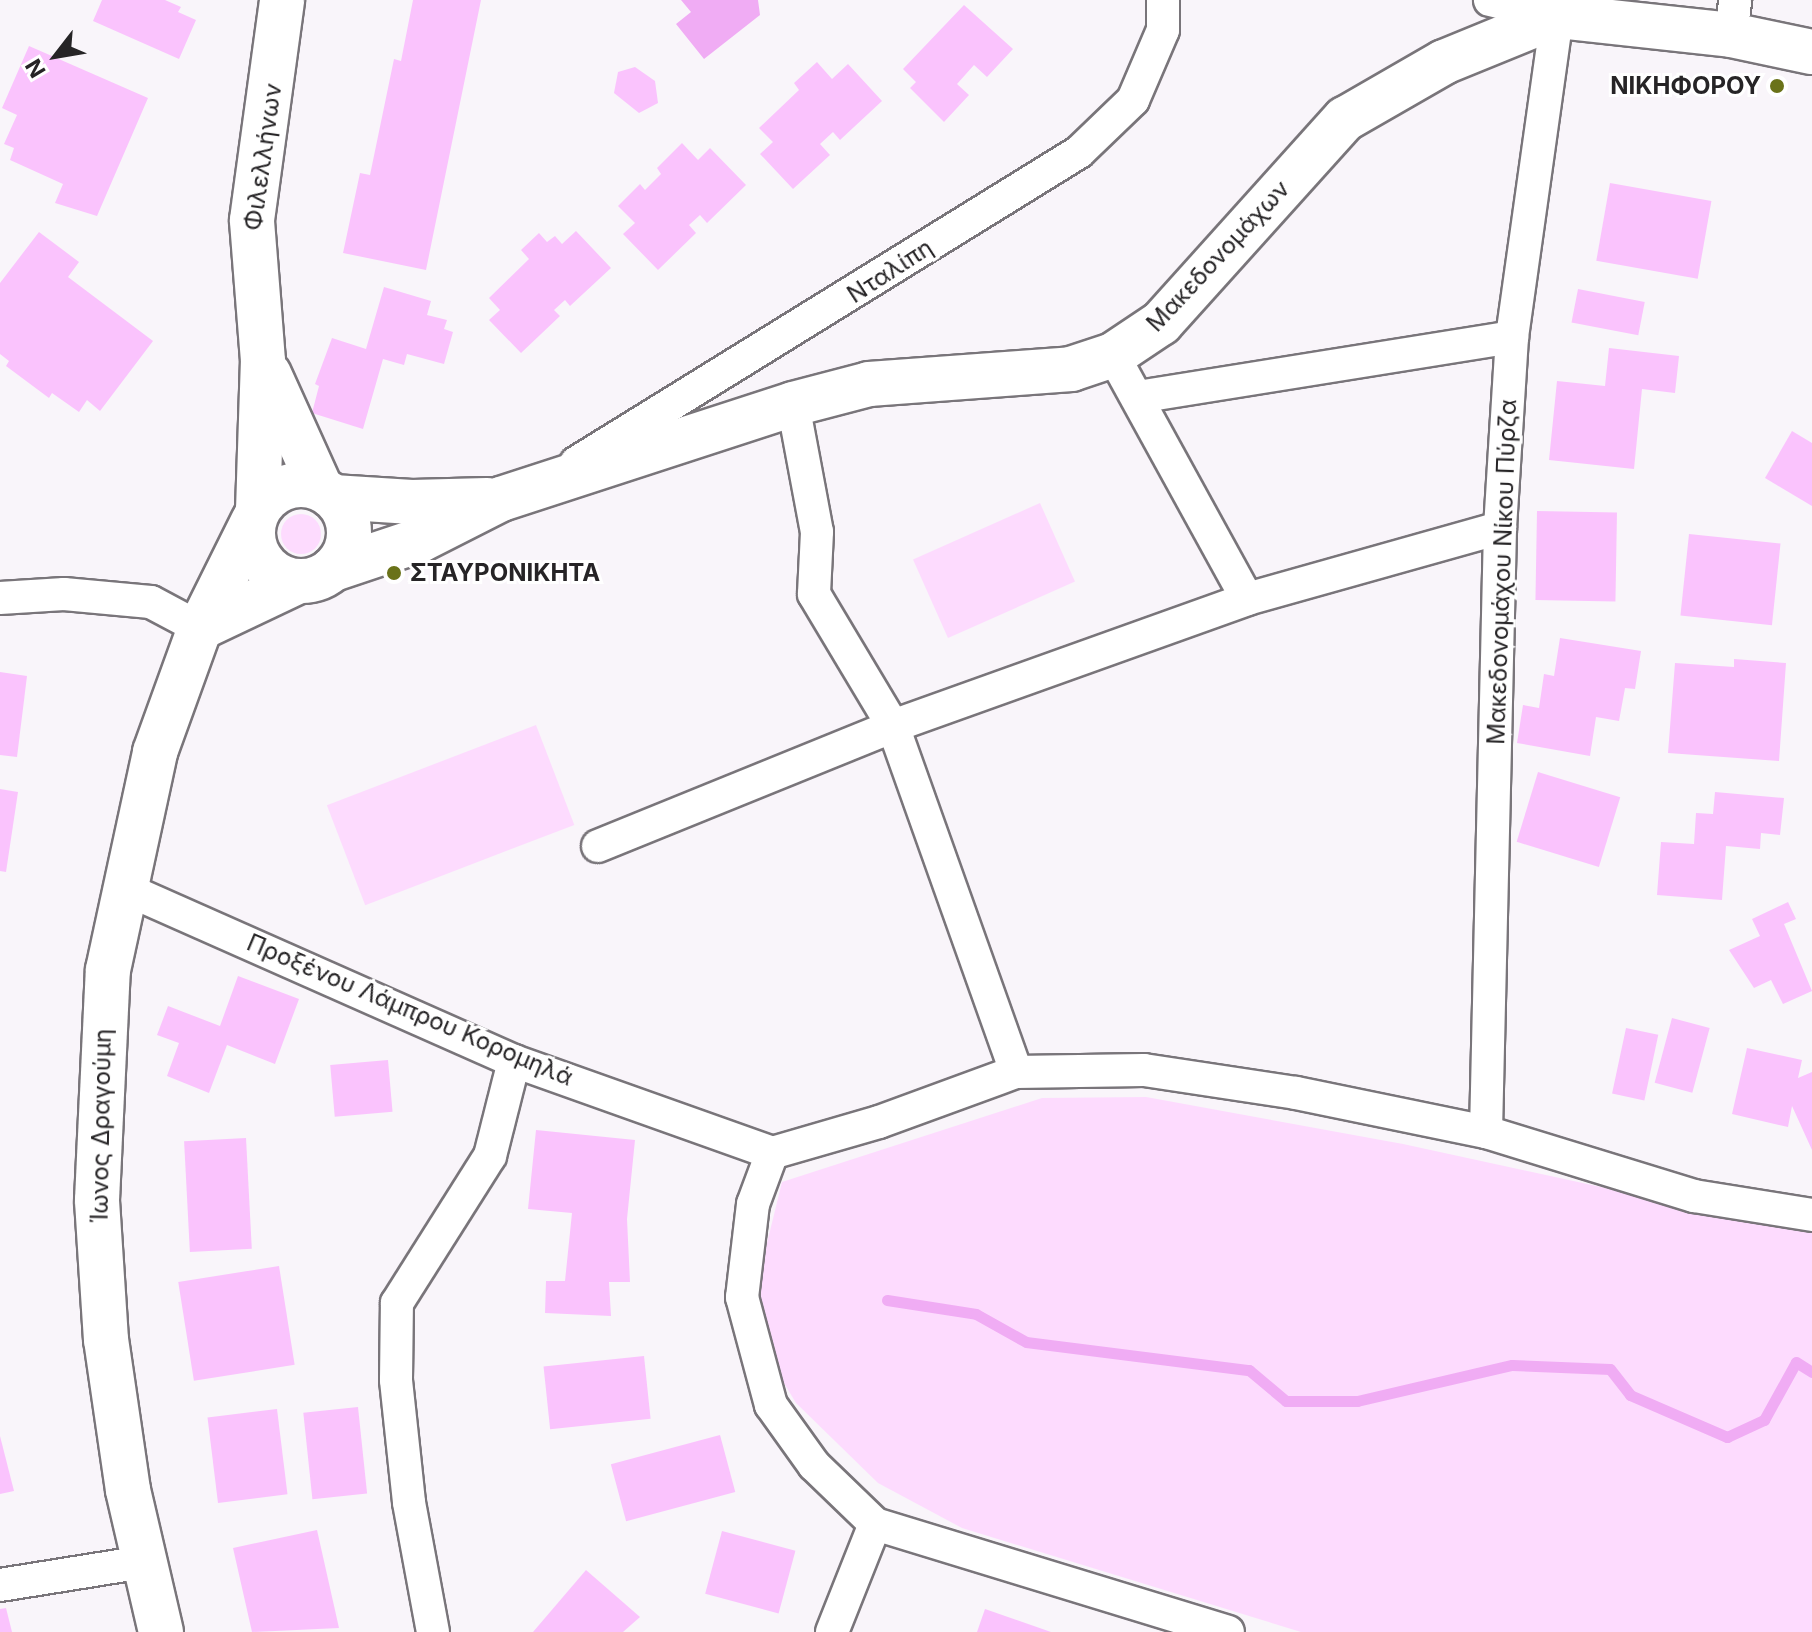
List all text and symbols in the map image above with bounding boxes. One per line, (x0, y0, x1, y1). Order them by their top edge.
north arrow (16, 16, 96, 96)
text: N (20, 54, 51, 82)
place label: ΝΙΚΗΦΟΡΟΥ (1610, 72, 1761, 100)
marker: ΝΙΚΗΦΟΡΟΥ (1768, 77, 1786, 95)
street label: Φιλελλήνων (238, 81, 288, 233)
street label: Μακεδονομάχων (1141, 174, 1295, 338)
street label: Νταλίπη (842, 233, 938, 309)
street label: Μακεδονομάχου Νίκου Πύρζα (1482, 399, 1522, 745)
place label: ΣΤΑΥΡΟΝΙΚΗΤΑ (410, 559, 600, 587)
marker: ΣΤΑΥΡΟΝΙΚΗΤΑ (385, 564, 403, 582)
street label: Προξένου Λάμπρου Κορομηλά (243, 928, 577, 1092)
street label: Ίωνος Δραγούμη (85, 1028, 117, 1224)

